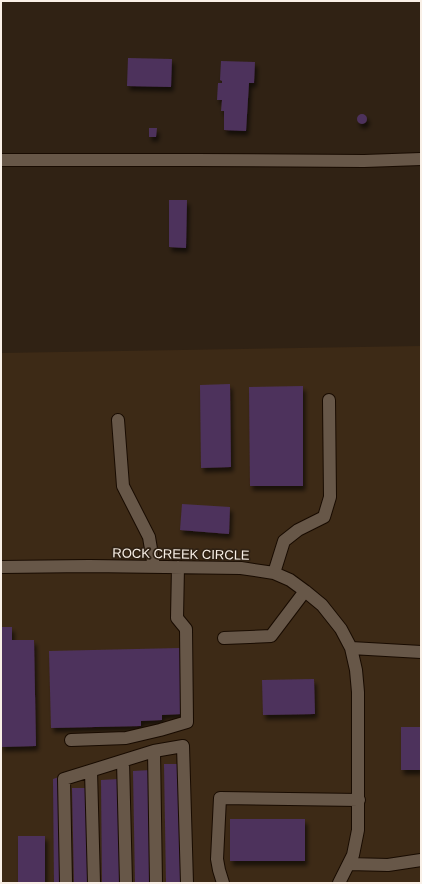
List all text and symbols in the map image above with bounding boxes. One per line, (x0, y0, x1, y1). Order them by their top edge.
street label: ROCK CREEK CIRCLE (112, 545, 250, 563)

